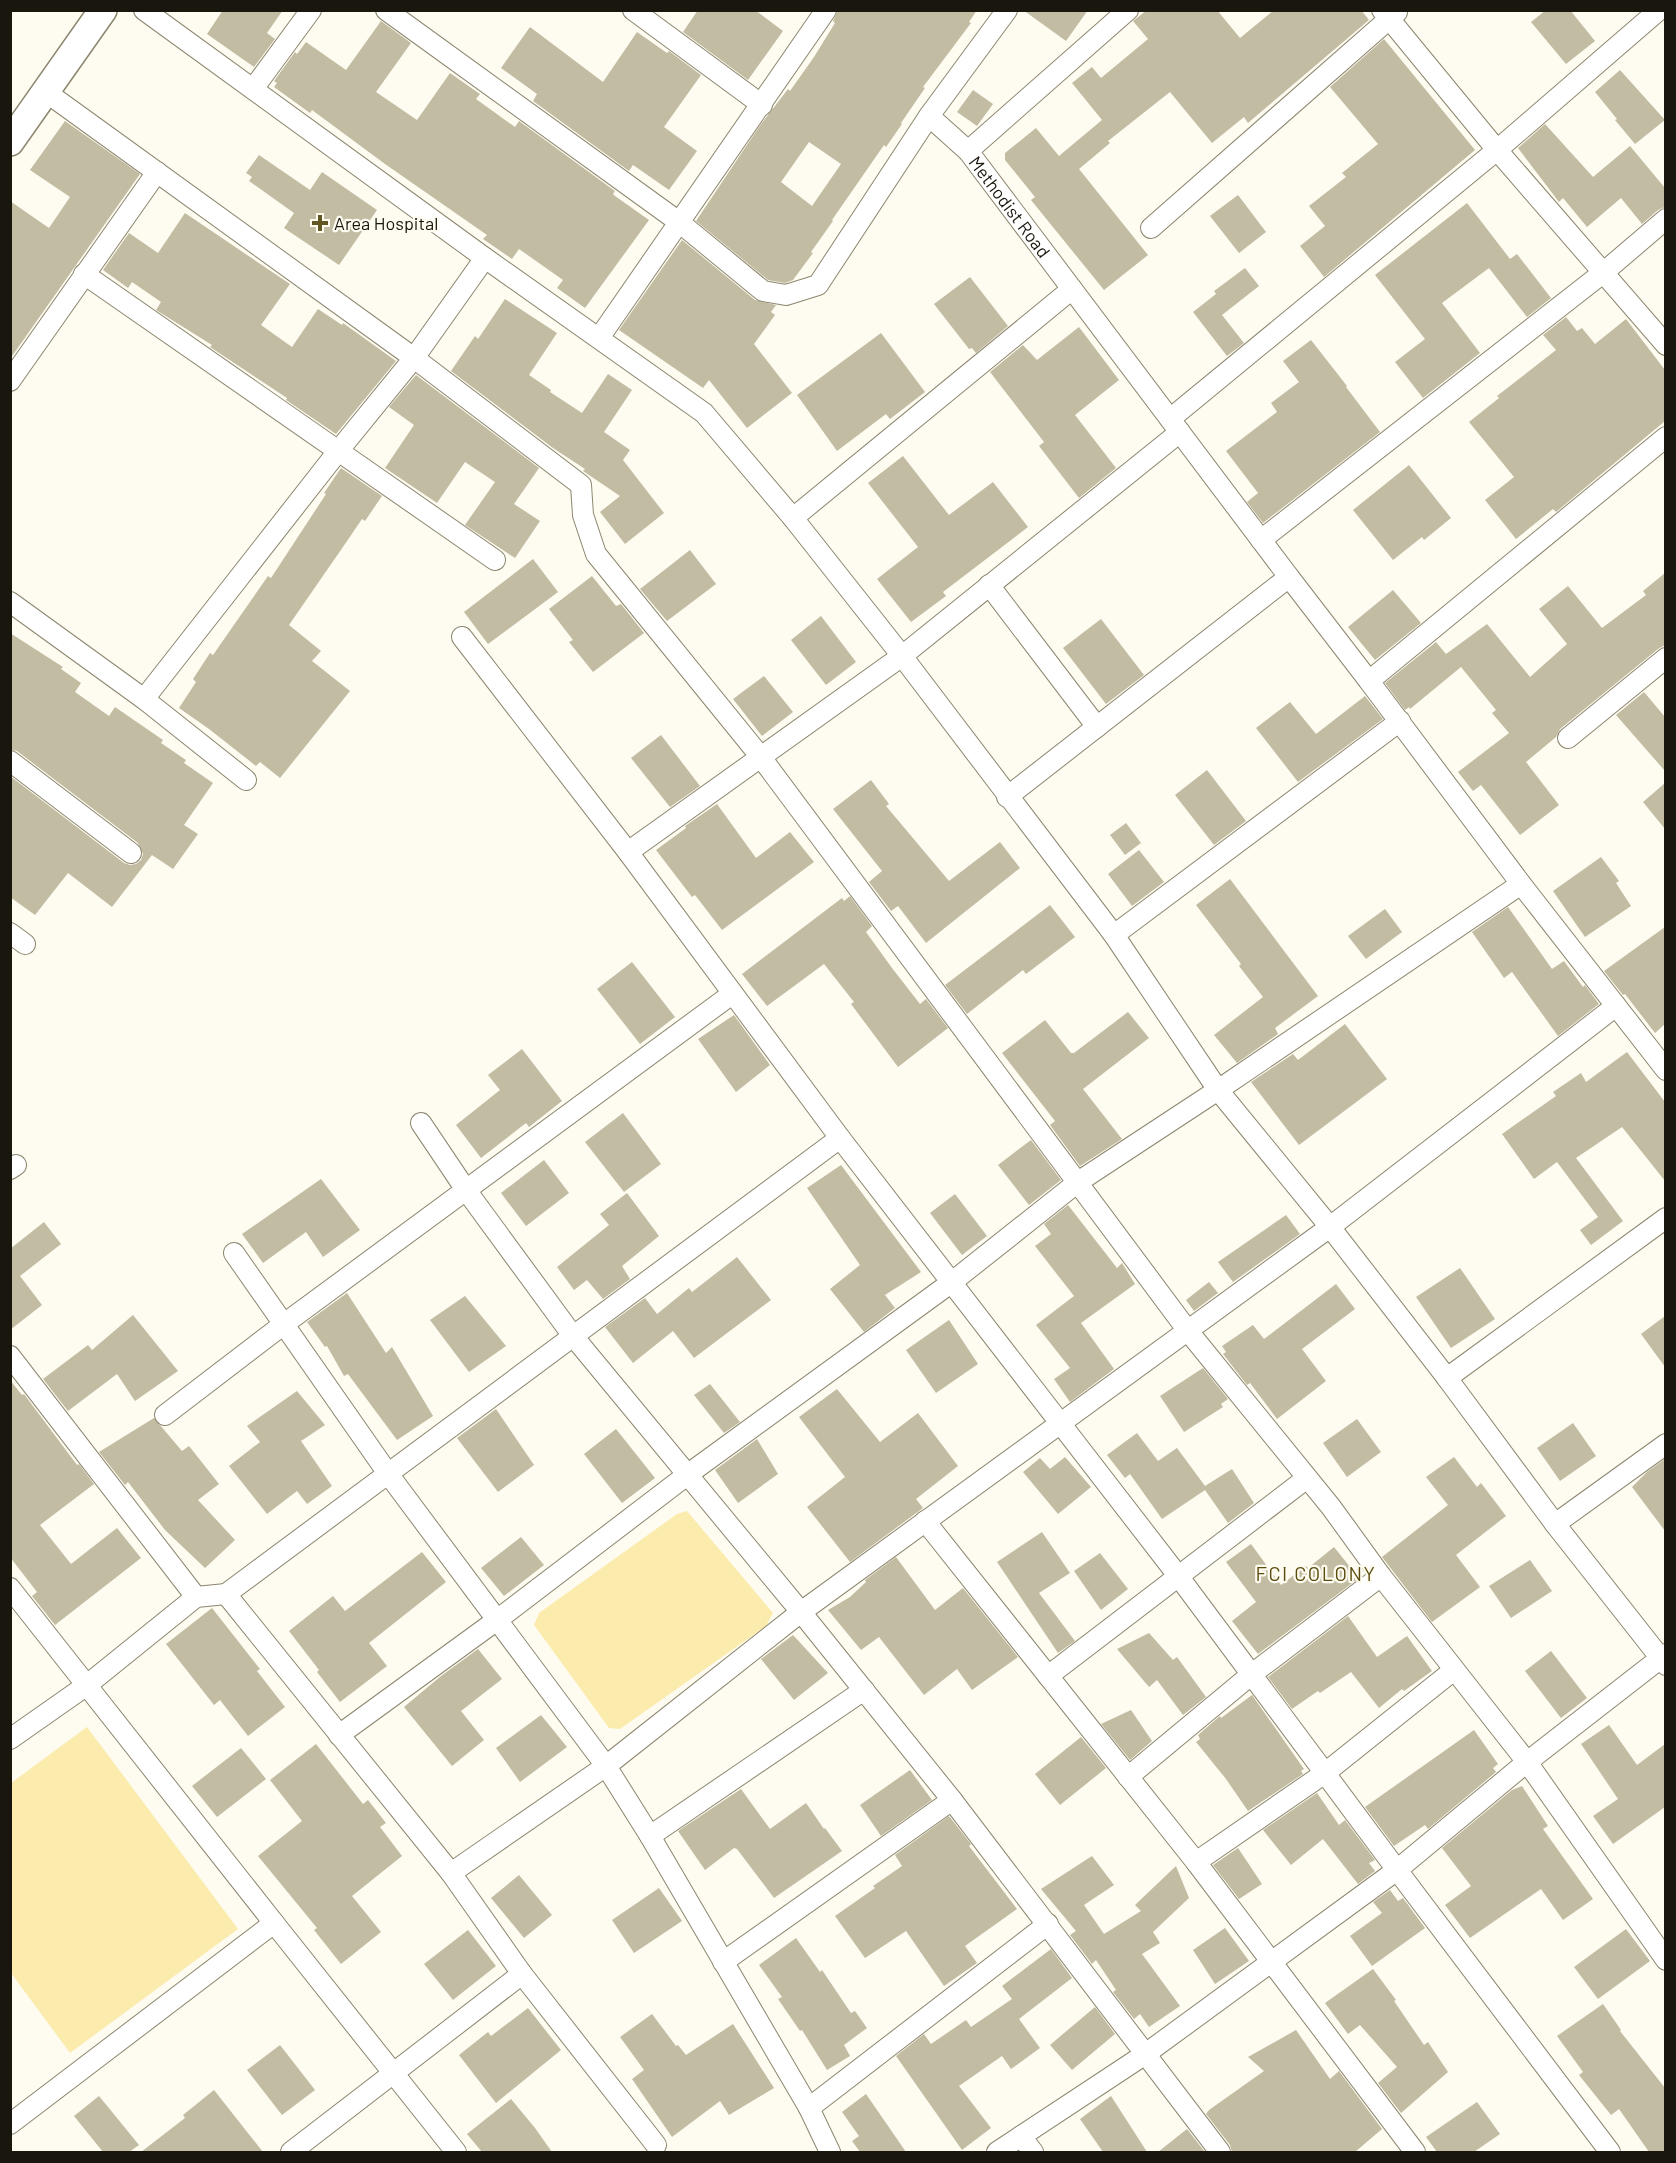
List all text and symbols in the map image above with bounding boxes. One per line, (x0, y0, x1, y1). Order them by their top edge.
street label: Methodist Road (965, 152, 1055, 262)
place label: Area Hospital (334, 212, 438, 234)
marker: Area Hospital (311, 214, 329, 232)
district label: FCI COLONY (1256, 1561, 1376, 1585)

